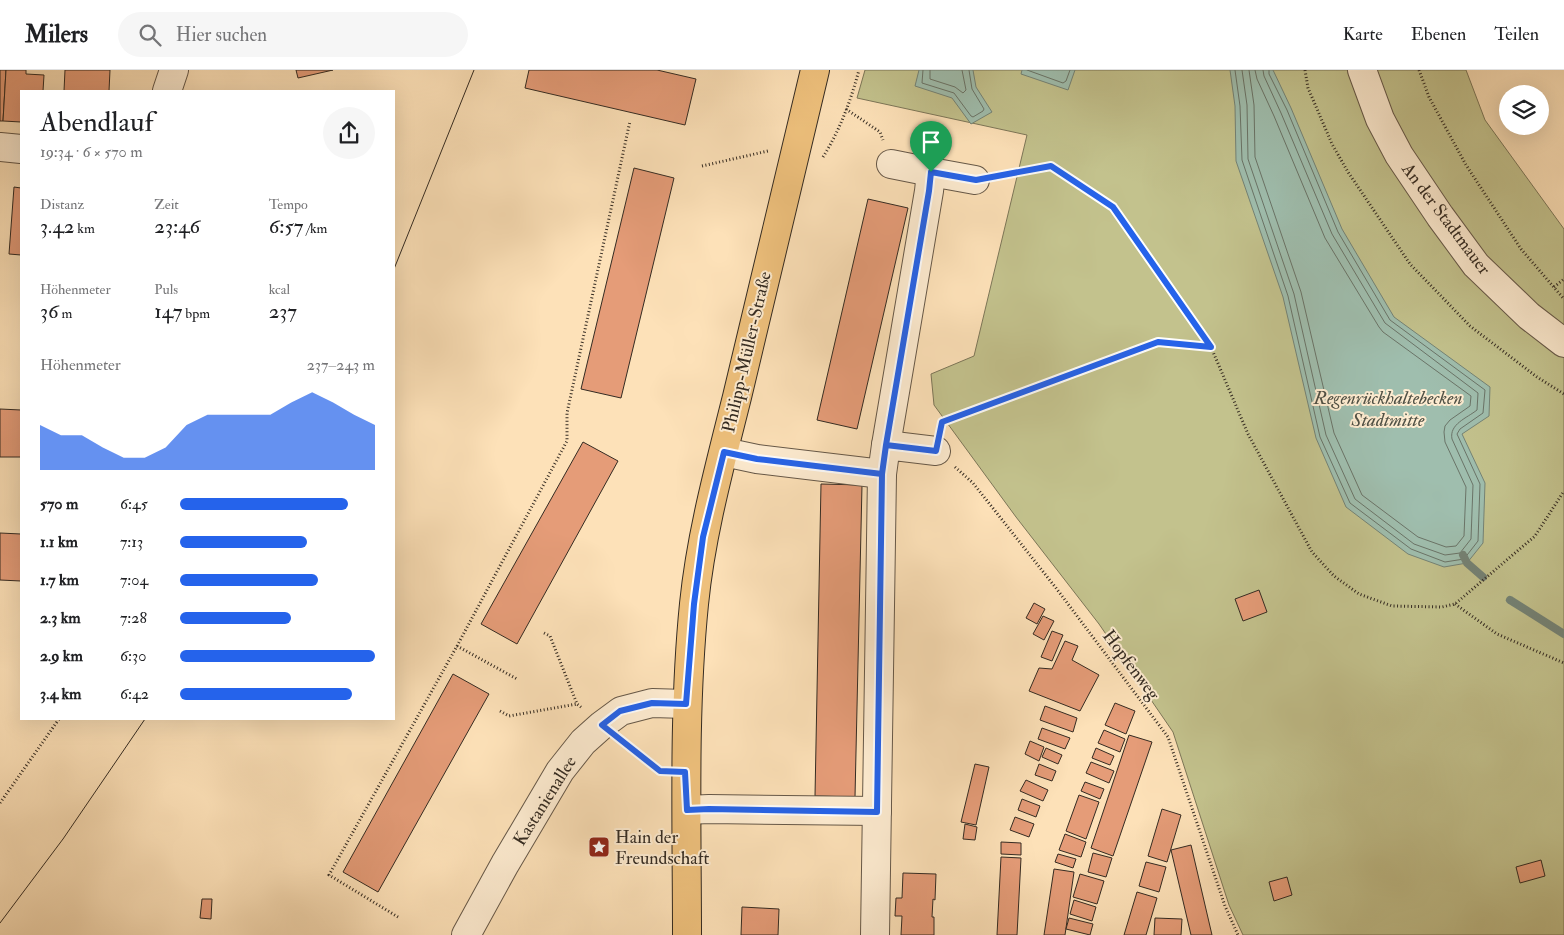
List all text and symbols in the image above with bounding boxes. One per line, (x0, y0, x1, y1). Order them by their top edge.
search box (118, 12, 468, 57)
text: Milers (25, 19, 88, 50)
icon: search (136, 21, 164, 49)
text: Hier suchen (176, 23, 267, 47)
text: Karte (1343, 23, 1383, 46)
text: Ebenen (1411, 23, 1466, 46)
text: Teilen (1494, 23, 1539, 46)
map controls (1499, 85, 1549, 135)
button: layers (1499, 85, 1549, 135)
text: Abendlauf (40, 105, 154, 140)
button: share (323, 107, 375, 159)
pin (910, 121, 952, 172)
icon: arrive (917, 128, 945, 156)
text: 19:34 · 6 × 570 m (40, 142, 143, 162)
street label: An der Stadtmauer (1396, 158, 1496, 280)
text: Distanz (40, 196, 84, 213)
text: Zeit (154, 196, 179, 213)
text: Tempo (269, 196, 308, 213)
text: 3.42 (40, 213, 74, 240)
text: 23:46 (154, 213, 200, 240)
text: 6:57 (269, 213, 303, 240)
text: km (74, 220, 95, 237)
text: /km (303, 220, 327, 237)
street label: Philipp-Müller-Straße (717, 269, 777, 435)
text: Höhenmeter (40, 281, 111, 298)
text: Puls (154, 281, 178, 298)
text: kcal (269, 281, 290, 298)
text: 36 (40, 298, 59, 325)
text: 147 (154, 298, 182, 325)
text: 237 (269, 298, 297, 325)
text: m (59, 305, 72, 322)
text: bpm (182, 305, 210, 322)
text: Höhenmeter (40, 355, 121, 375)
text: 237–243 m (307, 355, 375, 375)
water label: Regenrückhaltebecken Stadtmitte (1313, 386, 1462, 432)
text: 570 m (40, 494, 78, 514)
text: 6:45 (120, 494, 148, 514)
text: 1.1 km (40, 532, 78, 552)
text: 7:13 (120, 532, 143, 552)
text: 1.7 km (40, 570, 79, 590)
text: 7:04 (120, 570, 148, 590)
text: 2.3 km (40, 608, 81, 628)
text: 7:28 (120, 608, 147, 628)
street label: Hopfenweg (1097, 625, 1166, 706)
text: 2.9 km (40, 646, 83, 666)
text: 6:30 (120, 646, 146, 666)
text: 3.4 km (40, 684, 82, 704)
text: 6:42 (120, 684, 149, 704)
street label: Kastanienallee (508, 751, 582, 850)
place label: Hain der Freundschaft (615, 826, 710, 870)
place icon: Hain der Freundschaft (587, 835, 611, 859)

